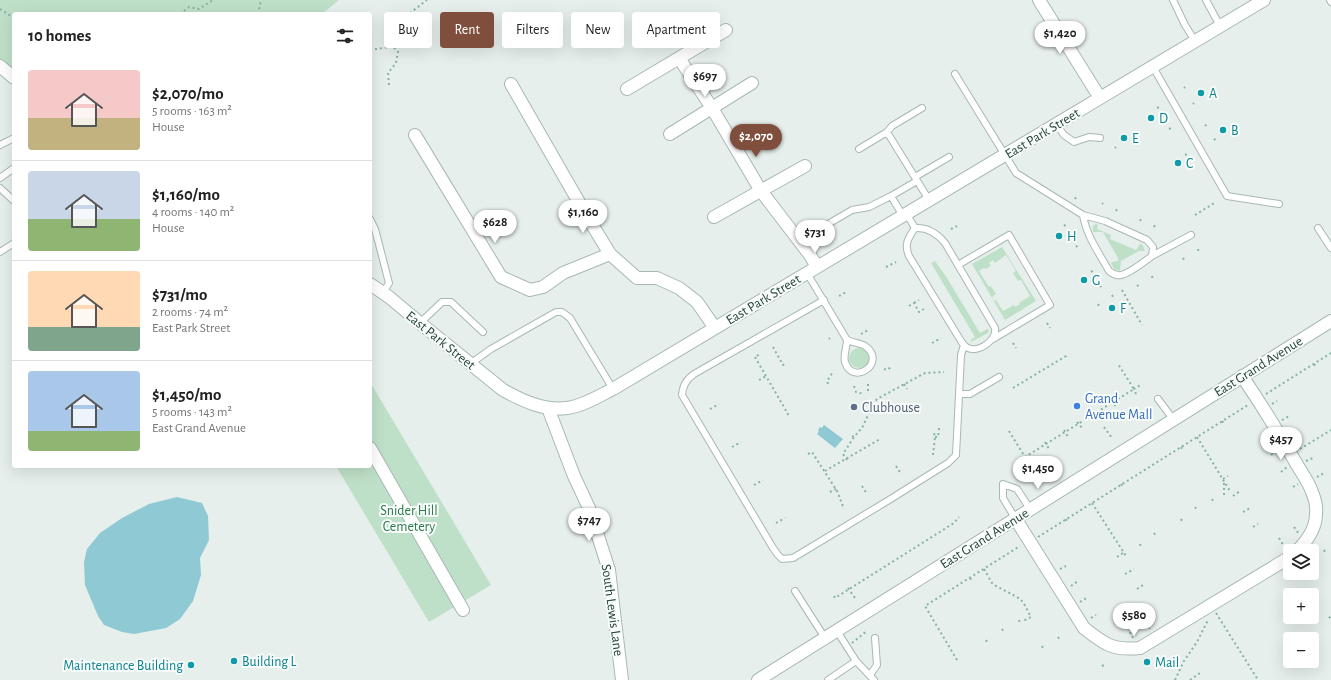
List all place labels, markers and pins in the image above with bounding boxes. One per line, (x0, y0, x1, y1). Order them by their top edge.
pin: $1,420 (1027, 21, 1093, 55)
pin: $697 (681, 64, 729, 98)
place label: A (1209, 87, 1217, 101)
marker: A (1196, 88, 1206, 98)
place label: D (1159, 112, 1168, 126)
marker: D (1146, 113, 1156, 123)
pin: $2,070 (723, 124, 789, 158)
place label: B (1231, 124, 1239, 138)
marker: B (1218, 125, 1228, 135)
place label: E (1132, 132, 1139, 146)
marker: E (1119, 133, 1129, 143)
place label: C (1186, 157, 1193, 171)
marker: C (1173, 158, 1183, 168)
pin: $1,160 (550, 200, 616, 234)
pin: $628 (471, 210, 519, 244)
pin: $731 (791, 220, 839, 254)
place label: H (1067, 230, 1077, 244)
marker: H (1054, 231, 1064, 241)
place label: G (1092, 274, 1100, 288)
marker: G (1079, 275, 1089, 285)
place label: F (1120, 302, 1127, 316)
marker: F (1107, 303, 1117, 313)
place label: Grand Avenue Mall (1085, 392, 1152, 422)
place label: Clubhouse (862, 401, 920, 415)
marker: Grand Avenue Mall (1072, 401, 1082, 411)
marker: Clubhouse (849, 402, 859, 412)
pin: $457 (1257, 427, 1305, 461)
pin: $1,450 (1005, 456, 1071, 490)
pin: $747 (565, 508, 613, 542)
pin: $580 (1110, 603, 1158, 637)
place label: Building L (242, 655, 296, 669)
marker: Building L (229, 656, 239, 666)
place label: Mail (1155, 656, 1179, 670)
marker: Mail (1142, 657, 1152, 667)
place label: Maintenance Building (63, 659, 183, 673)
marker: Maintenance Building (186, 660, 196, 670)

